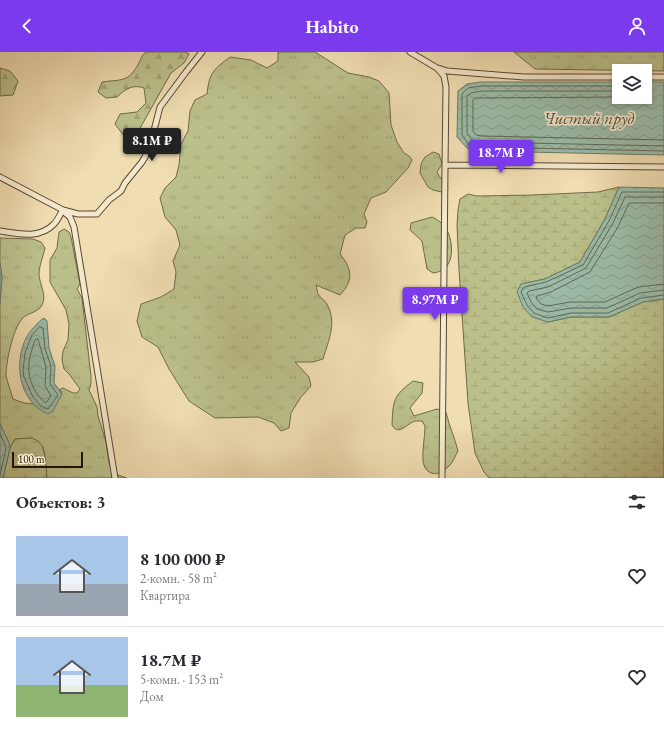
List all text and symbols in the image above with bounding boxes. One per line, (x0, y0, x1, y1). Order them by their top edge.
icon: back (16, 15, 38, 37)
text: Habito (305, 15, 359, 38)
icon: person (626, 15, 648, 37)
map controls (612, 64, 652, 104)
button: layers (612, 64, 652, 104)
water label: Чистый пруд (544, 107, 635, 129)
pin: 8.1M ₽ (119, 128, 185, 162)
text: 8.1M ₽ (132, 132, 172, 149)
pin: 18.7M ₽ (464, 140, 538, 174)
text: 18.7M ₽ (478, 144, 524, 161)
pin: 8.97M ₽ (398, 287, 472, 321)
text: 8.97M ₽ (412, 291, 458, 308)
scale bar (12, 450, 83, 469)
text: 100 m (18, 452, 45, 466)
text: Объектов: 3 (16, 491, 106, 513)
icon: filters (626, 491, 648, 513)
text: 8 100 000 ₽ (140, 548, 226, 570)
icon: home (48, 552, 96, 600)
icon: heart (626, 565, 648, 587)
text: 2-комн. · 58 m² (140, 570, 217, 587)
text: Квартира (140, 587, 190, 604)
text: 18.7M ₽ (140, 649, 201, 671)
icon: home (48, 653, 96, 701)
icon: heart (626, 666, 648, 688)
text: 5-комн. · 153 m² (140, 671, 223, 688)
text: Дом (140, 688, 164, 705)

